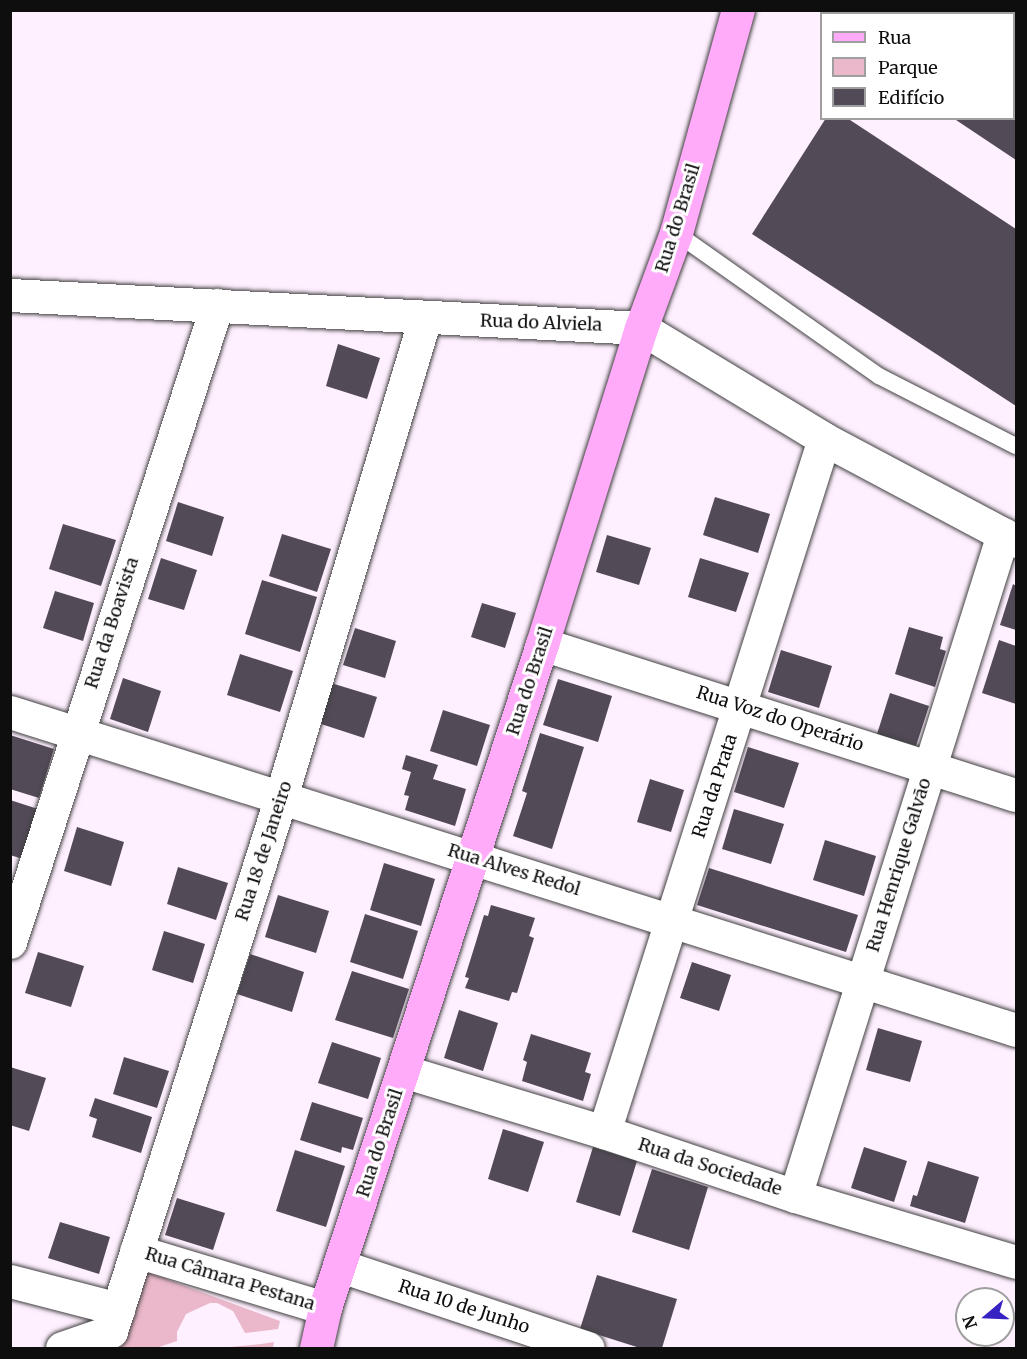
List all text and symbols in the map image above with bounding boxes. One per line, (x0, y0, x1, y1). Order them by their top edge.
legend (820, 12, 1015, 120)
text: Rua (878, 26, 911, 49)
text: Parque (878, 56, 938, 79)
text: Edifício (878, 86, 944, 109)
street label: Rua do Brasil (651, 161, 705, 275)
street label: Rua do Alviela (480, 310, 602, 336)
street label: Rua da Boavista (81, 555, 143, 691)
street label: Rua do Brasil (502, 624, 558, 738)
street label: Rua Voz do Operário (694, 682, 866, 756)
street label: Rua da Prata (688, 731, 742, 841)
street label: Rua Henrique Galvão (862, 775, 936, 955)
street label: Rua 18 de Janeiro (231, 778, 297, 924)
street label: Rua Alves Redol (445, 840, 583, 900)
street label: Rua do Brasil (352, 1086, 408, 1200)
street label: Rua da Sociedade (635, 1134, 785, 1200)
street label: Rua Câmara Pestana (142, 1243, 318, 1315)
street label: Rua 10 de Junho (396, 1276, 532, 1338)
north arrow (955, 1287, 1015, 1347)
text: N (958, 1313, 981, 1331)

